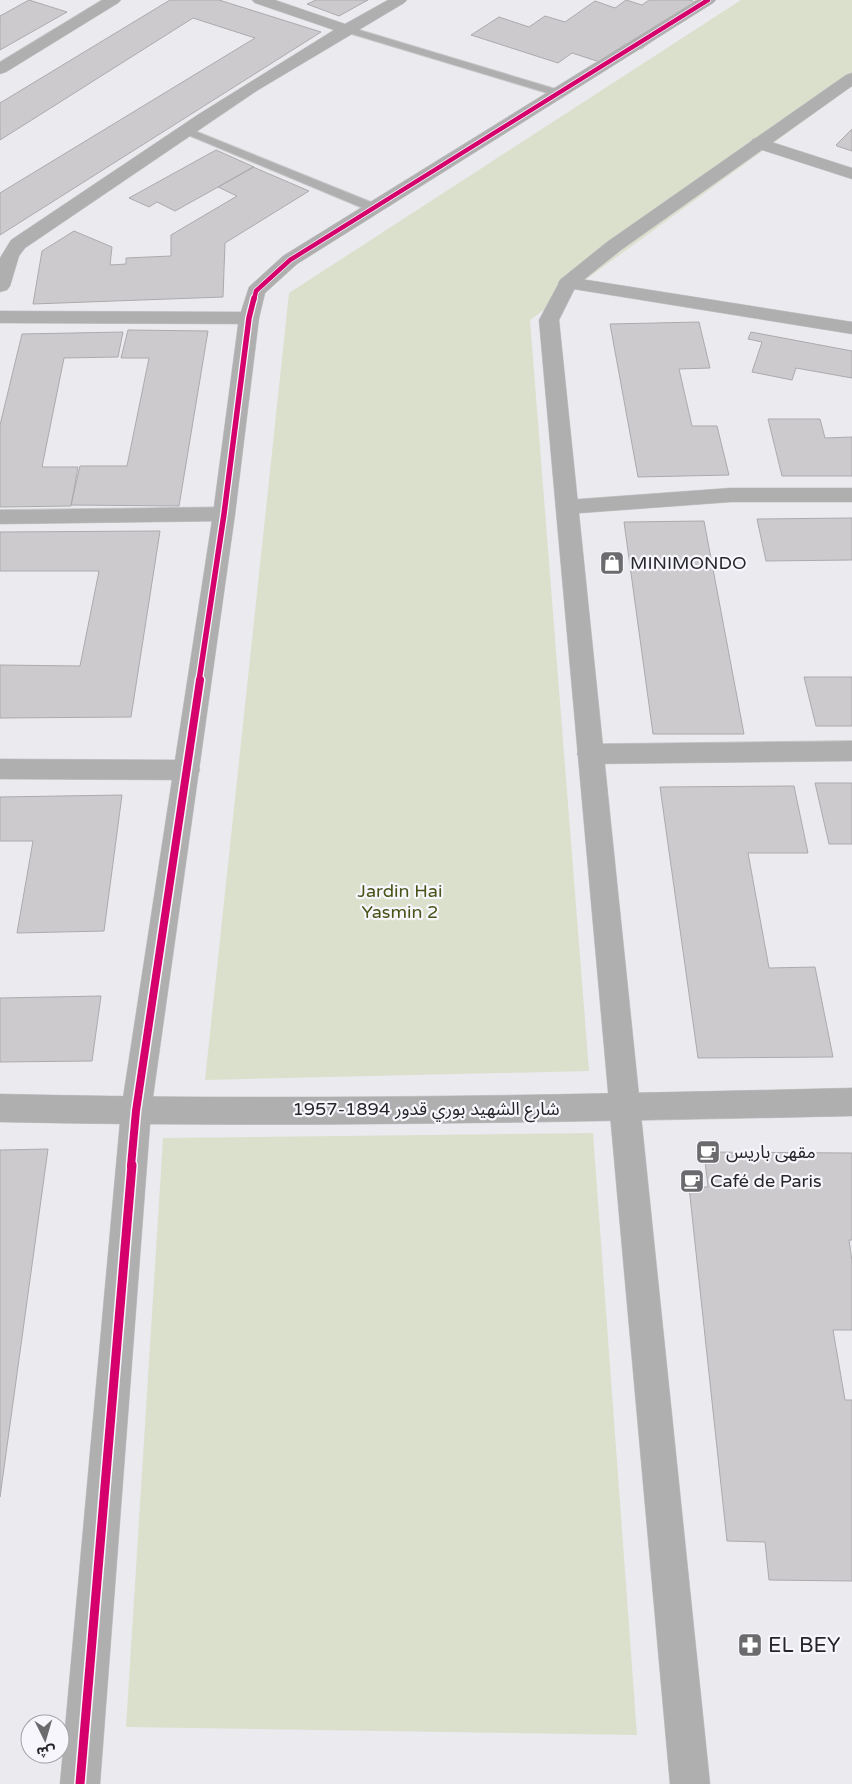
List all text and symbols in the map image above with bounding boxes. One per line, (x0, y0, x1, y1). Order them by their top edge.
shop icon: MINIMONDO (599, 550, 625, 576)
place label: MINIMONDO (630, 552, 747, 574)
park label: Jardin Hai Yasmin 2 (358, 880, 442, 923)
street label: شارع الشهيد بوري قدور 1894-1957 (292, 1098, 560, 1123)
cafe icon: مقهى باريس (695, 1139, 721, 1165)
place label: مقهى باريس (726, 1141, 816, 1163)
cafe icon: Café de Paris (679, 1168, 705, 1194)
place label: Café de Paris (710, 1170, 822, 1192)
pharmacy icon: EL BEY (737, 1632, 763, 1658)
place label: EL BEY (768, 1633, 840, 1658)
north arrow (20, 1714, 70, 1764)
text: ش (36, 1742, 56, 1761)

